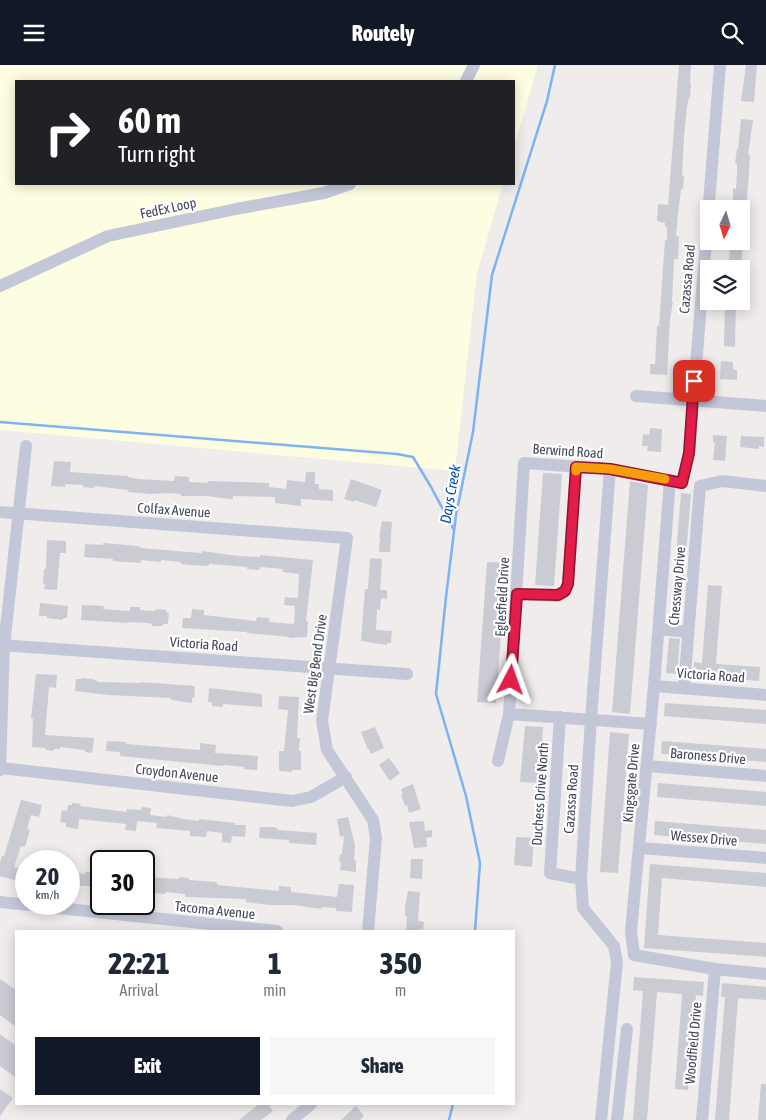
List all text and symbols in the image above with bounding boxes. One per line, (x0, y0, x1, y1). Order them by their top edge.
icon: menu (20, 19, 48, 47)
icon: search (718, 19, 746, 47)
text: Routely (352, 20, 414, 46)
icon: right (35, 100, 100, 165)
text: 60 m (118, 100, 181, 140)
text: Turn right (118, 141, 195, 167)
street label: FedEx Loop (138, 194, 198, 222)
north arrow (700, 200, 750, 250)
map controls (700, 200, 750, 310)
street label: Cazassa Road (676, 244, 698, 314)
button: layers (700, 260, 750, 310)
pin (673, 360, 715, 402)
icon: arrive (680, 367, 708, 395)
street label: Berwind Road (532, 441, 604, 461)
water label: Days Creek (436, 463, 464, 525)
street label: Colfax Avenue (137, 499, 211, 521)
street label: Chessway Drive (666, 546, 688, 626)
street label: Eglesfield Drive (492, 557, 512, 637)
street label: West Big Bend Drive (300, 613, 330, 715)
street label: Victoria Road (169, 634, 239, 654)
position arrow (484, 653, 536, 705)
street label: Victoria Road (676, 665, 746, 685)
street label: Duchess Drive North (528, 742, 552, 846)
street label: Kingsgate Drive (620, 743, 642, 823)
street label: Baroness Drive (669, 745, 747, 767)
street label: Croydon Avenue (135, 761, 219, 785)
street label: Cazassa Road (561, 764, 581, 834)
street label: Wessex Drive (670, 827, 738, 849)
speed limit sign: 30 (90, 850, 155, 915)
text: 20 (36, 862, 59, 890)
text: km/h (36, 888, 59, 902)
street label: Tacoma Avenue (174, 898, 256, 922)
text: 22:21 (108, 946, 170, 980)
text: 1 (268, 946, 282, 980)
text: 350 (379, 946, 422, 980)
text: Arrival (120, 981, 159, 999)
text: min (263, 981, 286, 999)
text: m (395, 981, 406, 999)
street label: Woodfield Drive (681, 1001, 705, 1085)
button: Exit (35, 1037, 260, 1095)
button: Share (270, 1037, 495, 1095)

